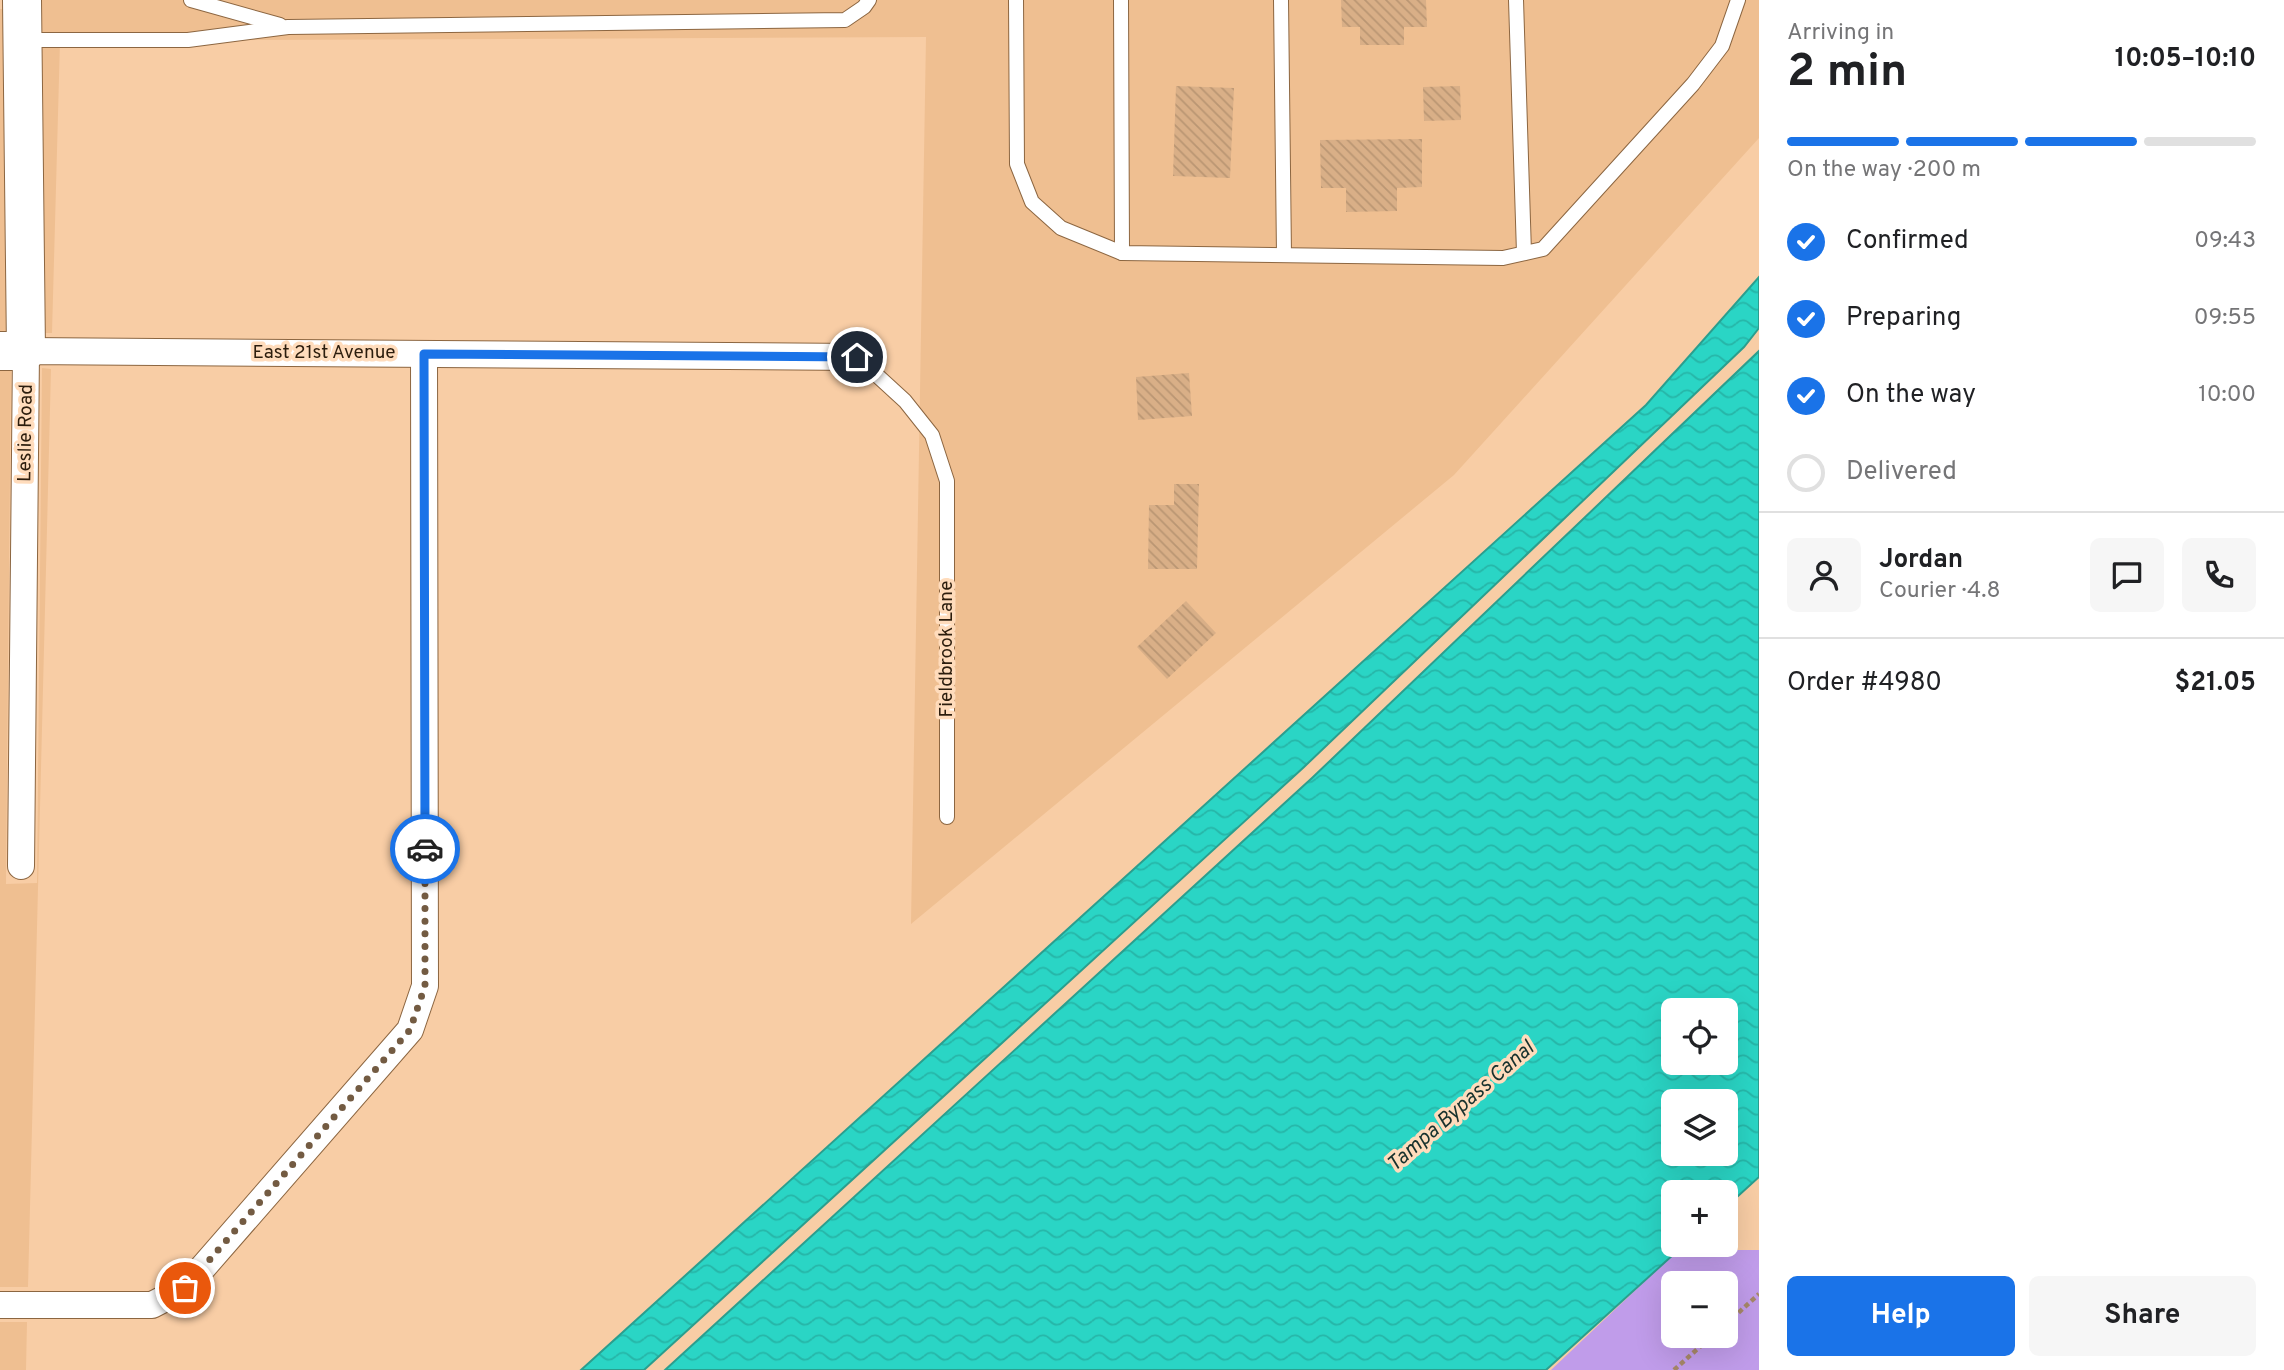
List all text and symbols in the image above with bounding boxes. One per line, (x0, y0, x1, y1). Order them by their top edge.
text: Arriving in (1787, 19, 1894, 48)
text: 10:05–10:10 (2115, 43, 2256, 76)
text: 2 min (1787, 44, 1907, 103)
text: On the way · 200 m (1787, 156, 1981, 185)
icon: check (1787, 223, 1825, 261)
text: Confirmed (1846, 225, 1969, 258)
text: 09:43 (2194, 227, 2256, 256)
icon: check (1787, 300, 1825, 338)
text: Preparing (1846, 302, 1961, 335)
text: 09:55 (2194, 304, 2256, 333)
pin (827, 327, 887, 387)
icon: home (838, 338, 876, 376)
street label: East 21st Avenue (252, 341, 396, 365)
icon: check (1787, 377, 1825, 415)
text: On the way (1846, 379, 1976, 412)
text: 10:00 (2198, 381, 2256, 410)
street label: Leslie Road (13, 384, 39, 482)
text: Delivered (1846, 456, 1957, 489)
button: person (1787, 538, 1861, 612)
button: chat (2090, 538, 2164, 612)
button: phone (2182, 538, 2256, 612)
text: Jordan (1879, 544, 1963, 577)
text: Courier · 4.8 (1879, 577, 2000, 606)
street label: Fieldbrook Lane (935, 580, 959, 718)
text: Order #4980 (1787, 667, 1942, 700)
text: $21.05 (2175, 667, 2256, 700)
courier (390, 814, 460, 884)
icon: car (406, 830, 444, 868)
map controls (1661, 998, 1738, 1348)
button: locate (1661, 998, 1738, 1075)
water label: Tampa Bypass Canal (1382, 1035, 1542, 1178)
button: layers (1661, 1089, 1738, 1166)
button: + (1661, 1180, 1738, 1257)
pin (155, 1258, 215, 1318)
icon: bag (166, 1269, 204, 1307)
button: − (1661, 1271, 1738, 1348)
button: Help (1787, 1276, 2015, 1356)
button: Share (2029, 1276, 2256, 1356)

